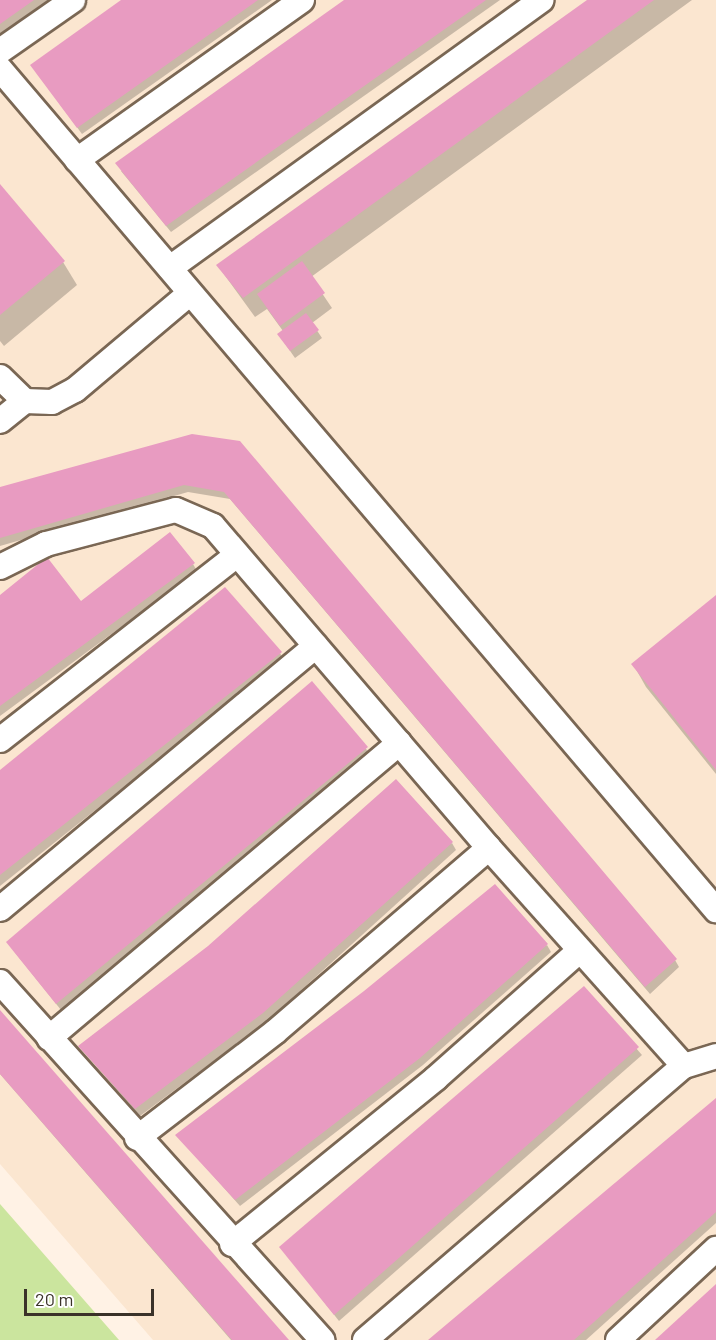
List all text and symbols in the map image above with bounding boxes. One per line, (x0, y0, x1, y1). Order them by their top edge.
scale bar (27, 1277, 158, 1315)
text: 20 m (35, 1288, 73, 1310)

